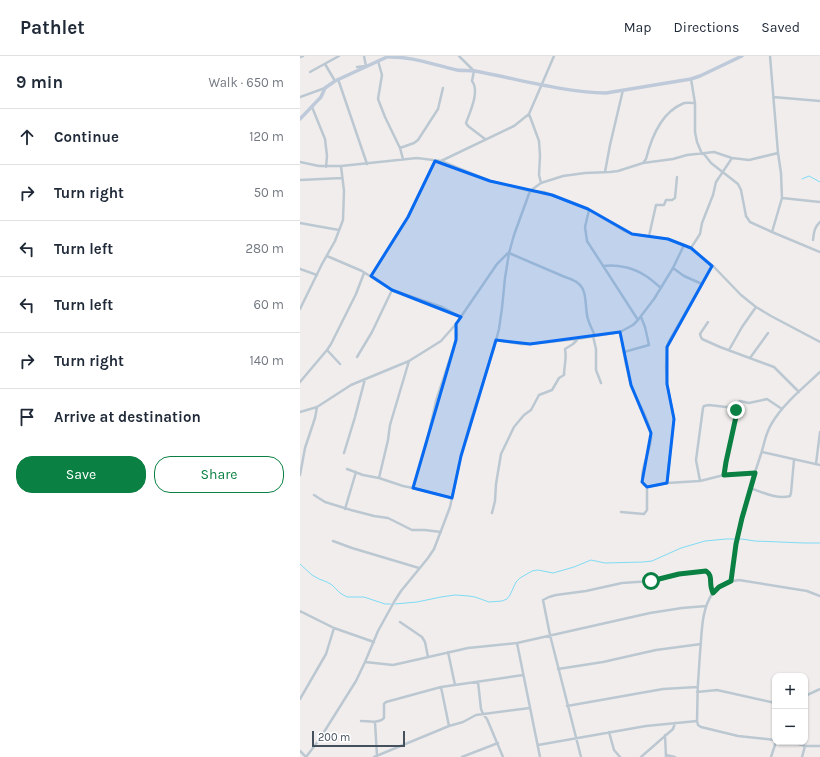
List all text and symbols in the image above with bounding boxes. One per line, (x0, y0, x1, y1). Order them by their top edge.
text: Pathlet (20, 17, 85, 39)
text: Map (624, 19, 652, 36)
text: Directions (674, 19, 739, 36)
text: Saved (761, 19, 800, 36)
text: 9 min (16, 72, 63, 92)
text: Walk · 650 m (208, 75, 284, 90)
icon: ahead (16, 126, 38, 148)
text: Continue (54, 128, 119, 146)
text: 120 m (249, 129, 284, 144)
icon: right (16, 182, 38, 204)
text: Turn right (54, 184, 124, 202)
text: 50 m (254, 185, 284, 200)
icon: left (16, 238, 38, 260)
text: Turn left (54, 240, 113, 258)
text: 280 m (246, 241, 284, 256)
icon: left (16, 294, 38, 316)
text: Turn left (54, 296, 113, 314)
text: 60 m (254, 297, 284, 312)
icon: right (16, 350, 38, 372)
text: Turn right (54, 352, 124, 370)
text: 140 m (249, 353, 284, 368)
route end (727, 401, 745, 419)
icon: arrive (16, 406, 38, 428)
text: Arrive at destination (54, 408, 201, 426)
button: Save (16, 456, 146, 493)
button: Share (154, 456, 284, 493)
route start (642, 572, 660, 590)
map controls (772, 673, 808, 745)
button: + (772, 673, 808, 709)
button: − (772, 709, 808, 745)
scale bar (312, 729, 405, 748)
text: 200 m (318, 731, 350, 744)

